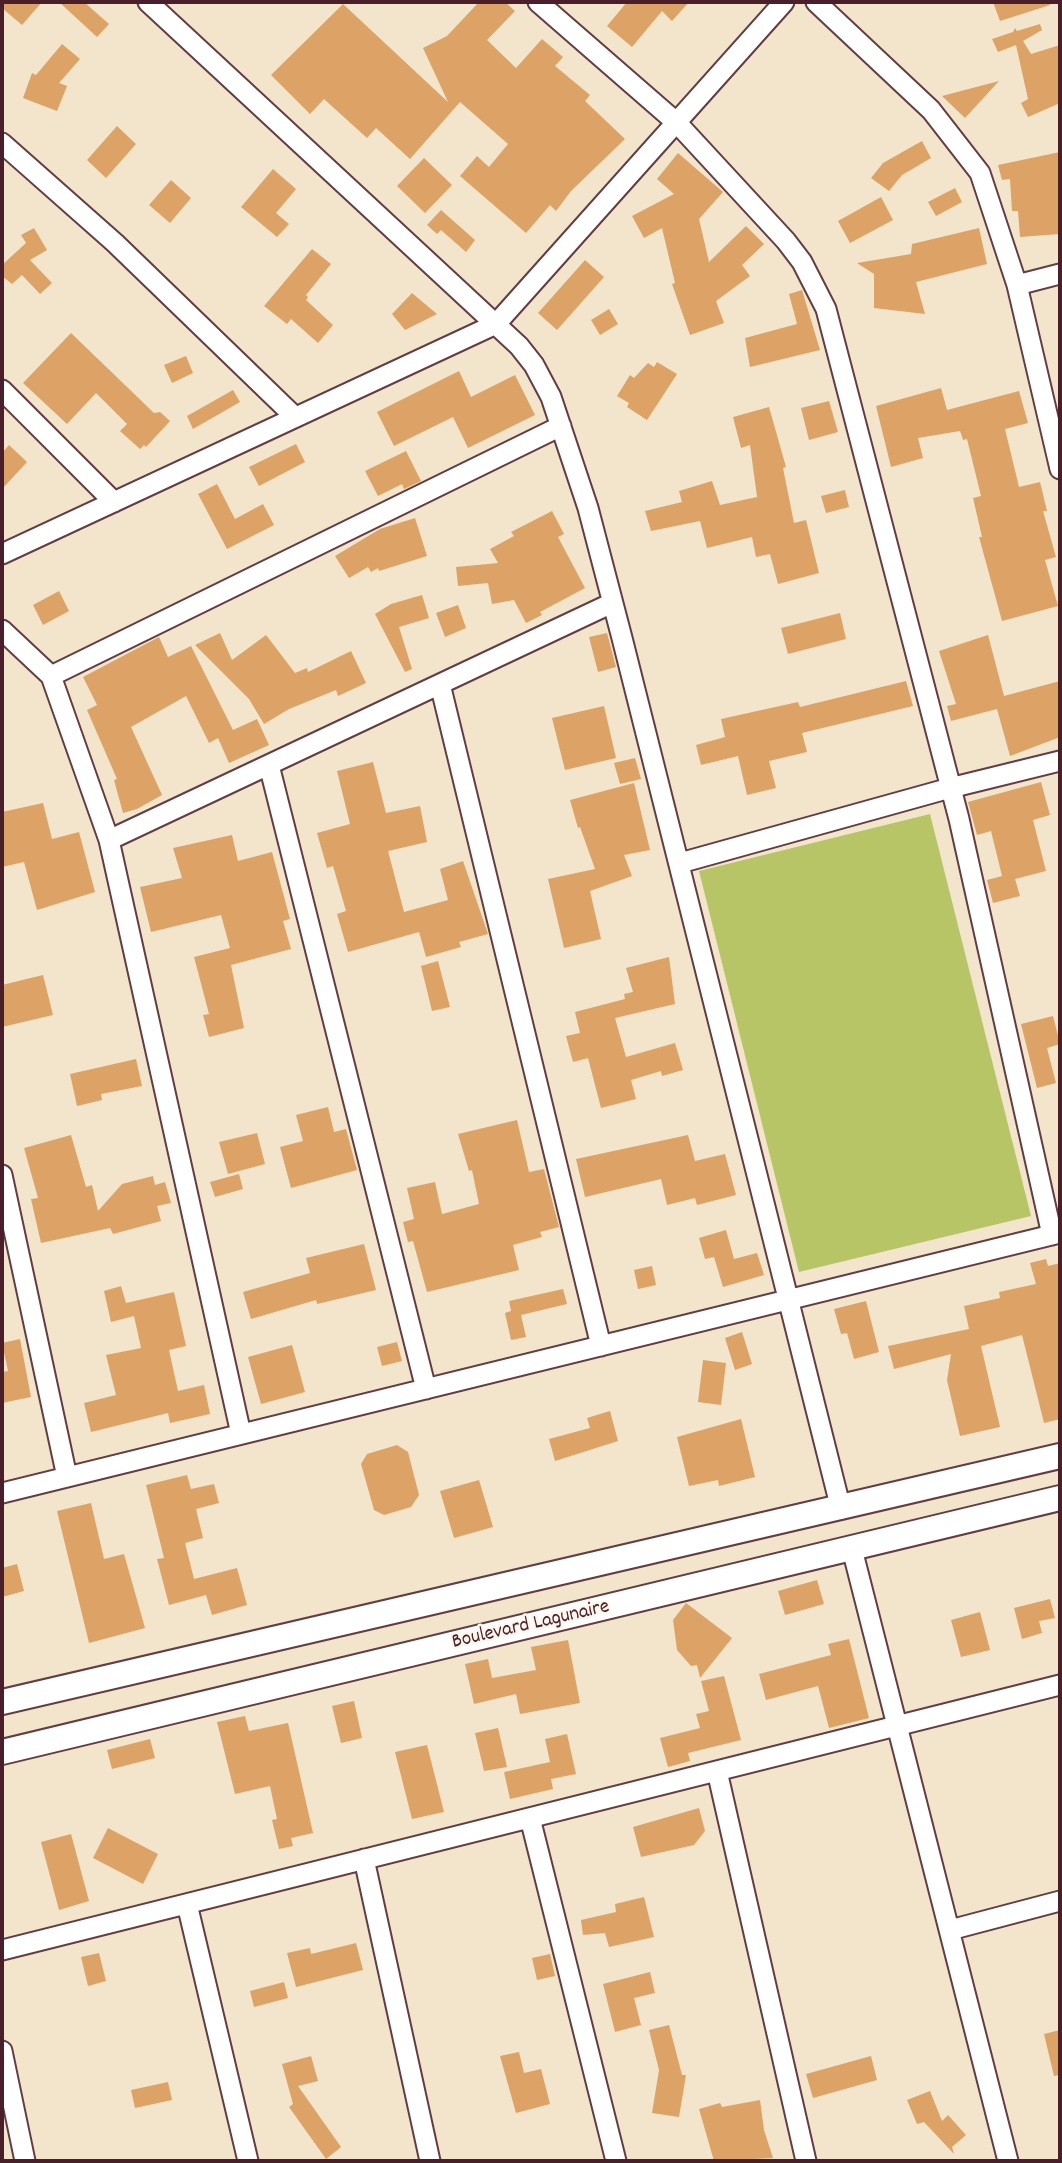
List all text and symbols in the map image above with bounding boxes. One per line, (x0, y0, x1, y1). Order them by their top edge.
street label: Boulevard Lagunaire (450, 1596, 612, 1656)

